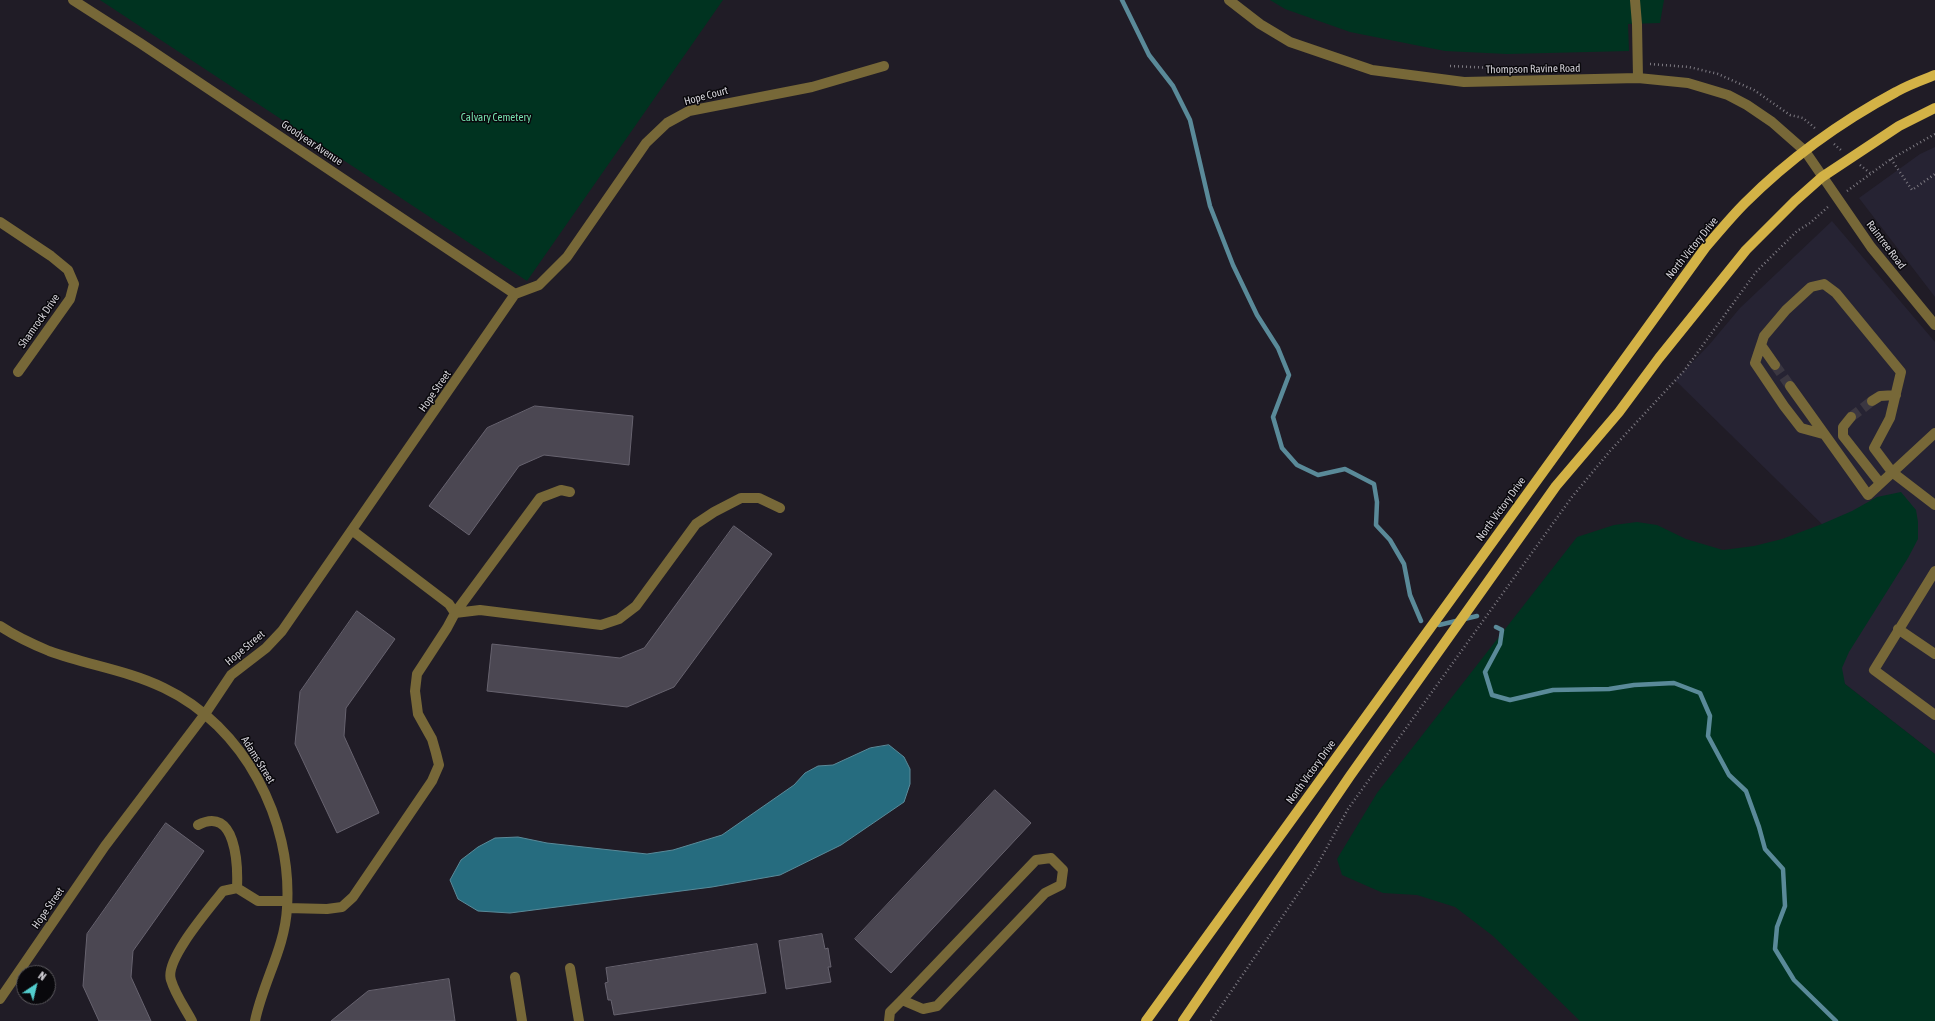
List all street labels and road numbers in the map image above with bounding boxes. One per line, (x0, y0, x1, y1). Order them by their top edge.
street label: Thompson Ravine Road (1486, 62, 1580, 76)
street label: Hope Court (683, 84, 729, 108)
street label: Goodyear Avenue (279, 118, 345, 168)
street label: North Victory Drive (1663, 214, 1721, 282)
street label: Raintree Road (1863, 218, 1909, 272)
street label: Shamrock Drive (15, 291, 63, 351)
street label: Hope Street (416, 368, 454, 414)
street label: North Victory Drive (1473, 475, 1529, 543)
street label: Hope Street (223, 628, 267, 668)
street label: Adams Street (238, 734, 278, 786)
street label: North Victory Drive (1283, 738, 1339, 806)
street label: Hope Street (29, 885, 67, 931)

